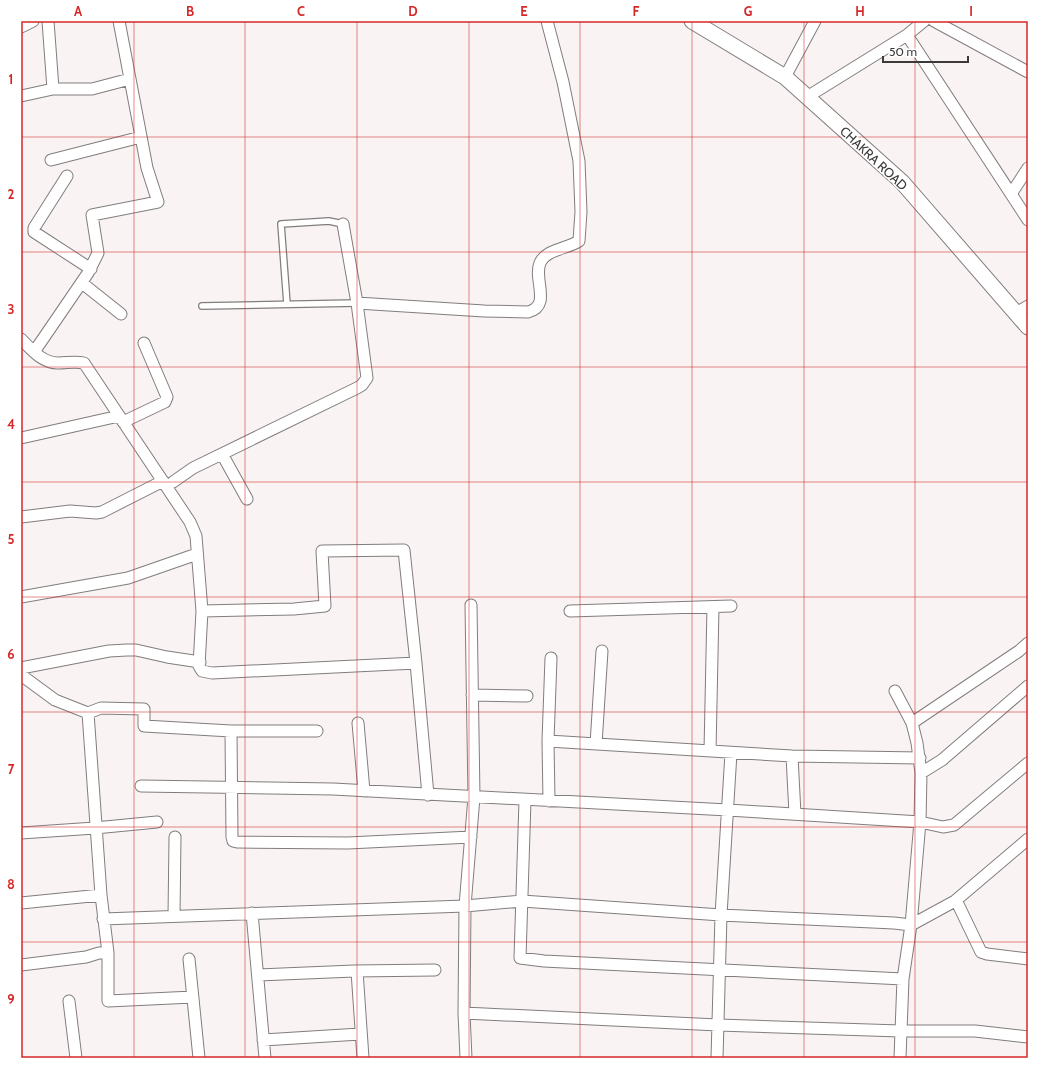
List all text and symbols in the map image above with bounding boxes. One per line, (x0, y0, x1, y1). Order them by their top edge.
text: A (74, 3, 83, 19)
text: B (186, 3, 194, 19)
text: C (297, 3, 305, 19)
text: D (408, 3, 418, 19)
text: E (520, 3, 528, 19)
text: F (633, 3, 640, 19)
text: G (744, 3, 753, 19)
text: H (855, 3, 865, 19)
text: I (969, 3, 973, 19)
scale bar (883, 38, 968, 64)
text: 50 m (889, 44, 917, 59)
text: 1 (9, 71, 13, 87)
street label: CHAKRA ROAD (837, 123, 911, 193)
text: 2 (8, 186, 15, 202)
text: 3 (7, 301, 15, 317)
text: 4 (7, 416, 15, 432)
text: 5 (8, 531, 15, 547)
text: 6 (7, 646, 15, 662)
text: 7 (8, 761, 15, 777)
text: 8 (7, 876, 15, 892)
text: 9 (7, 991, 15, 1007)

